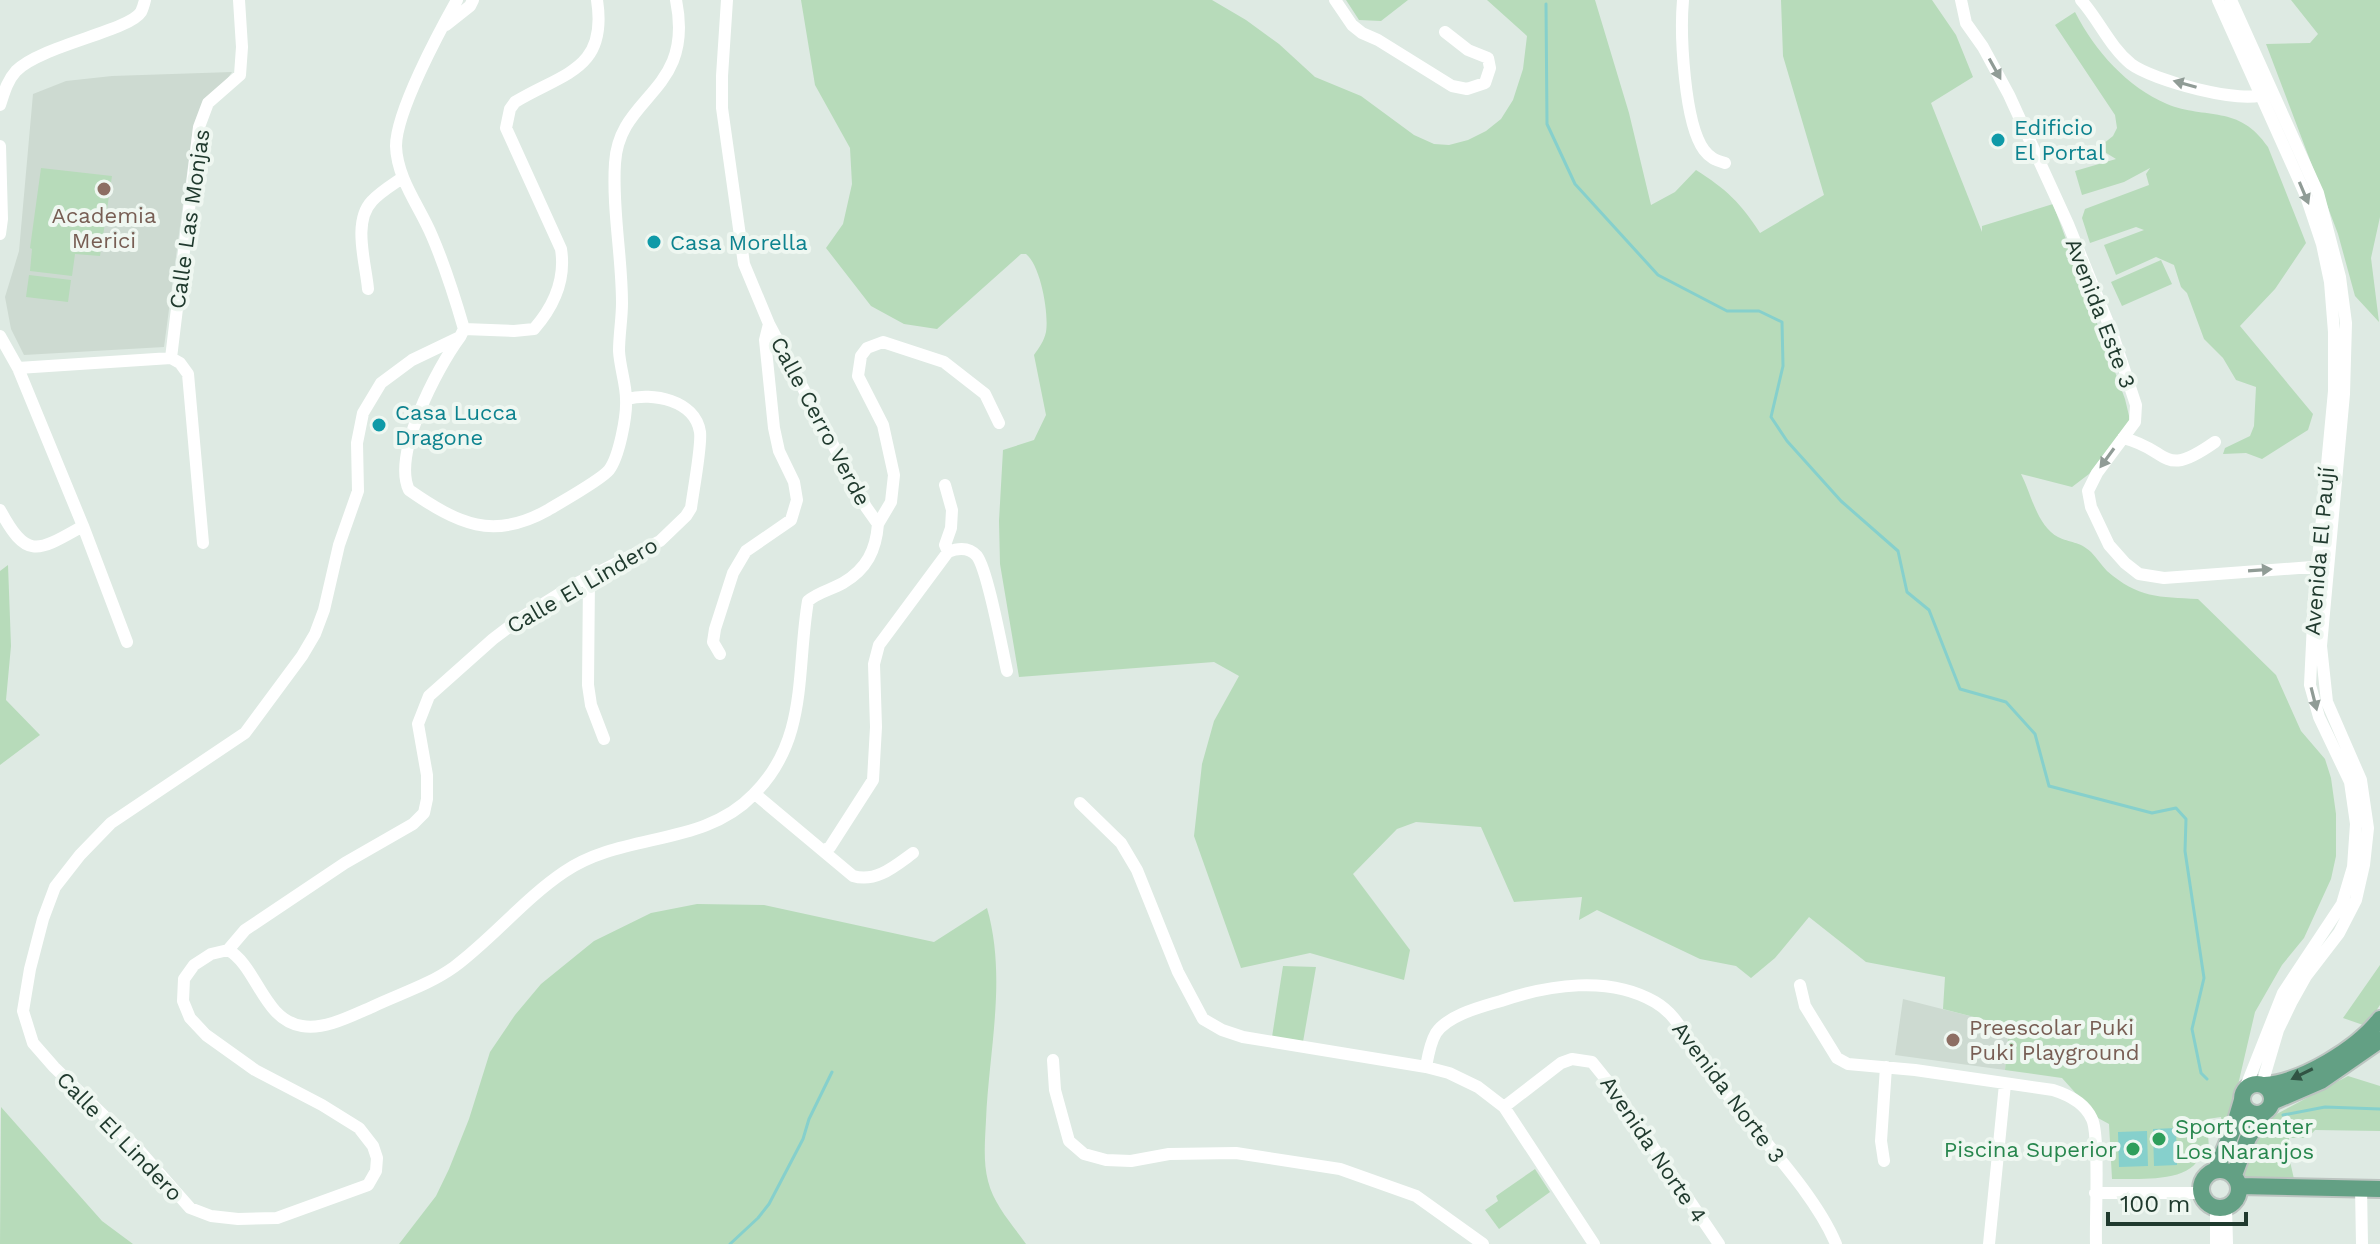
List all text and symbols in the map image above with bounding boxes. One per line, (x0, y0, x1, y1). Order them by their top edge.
one-way arrow (1988, 57, 2001, 80)
one-way arrow (2172, 77, 2196, 90)
place label: Edificio El Portal (2014, 115, 2105, 165)
street label: Calle Las Monjas (165, 128, 214, 311)
marker: Edificio El Portal (1989, 131, 2007, 149)
marker: Academia Merici (95, 180, 113, 198)
one-way arrow (2298, 181, 2311, 205)
place label: Academia Merici (52, 203, 156, 253)
place label: Casa Morella (670, 230, 808, 255)
marker: Casa Morella (645, 233, 663, 251)
street label: Avenida Este 3 (2060, 235, 2141, 392)
street label: Calle Cerro Verde (765, 333, 876, 510)
place label: Casa Lucca Dragone (395, 400, 517, 450)
marker: Casa Lucca Dragone (370, 416, 388, 434)
one-way arrow (2100, 448, 2115, 469)
street label: Avenida El Paují (2300, 465, 2339, 636)
street label: Calle El Lindero (503, 532, 662, 639)
one-way arrow (2248, 563, 2273, 576)
one-way arrow (2308, 687, 2320, 712)
place label: Preescolar Puki Puki Playground (1969, 1015, 2140, 1065)
street label: Avenida Norte 3 (1667, 1017, 1790, 1168)
marker: Preescolar Puki Puki Playground (1944, 1031, 1962, 1049)
street label: Calle El Lindero (52, 1067, 188, 1206)
one-way arrow (2291, 1067, 2314, 1081)
street label: Avenida Norte 4 (1595, 1071, 1712, 1227)
place label: Sport Center Los Naranjos (2175, 1114, 2314, 1164)
marker: Sport Center Los Naranjos (2150, 1130, 2168, 1148)
place label: Piscina Superior (1944, 1137, 2117, 1162)
marker: Piscina Superior (2124, 1140, 2142, 1158)
scale bar (2108, 1176, 2246, 1226)
text: 100 m (2120, 1190, 2190, 1218)

